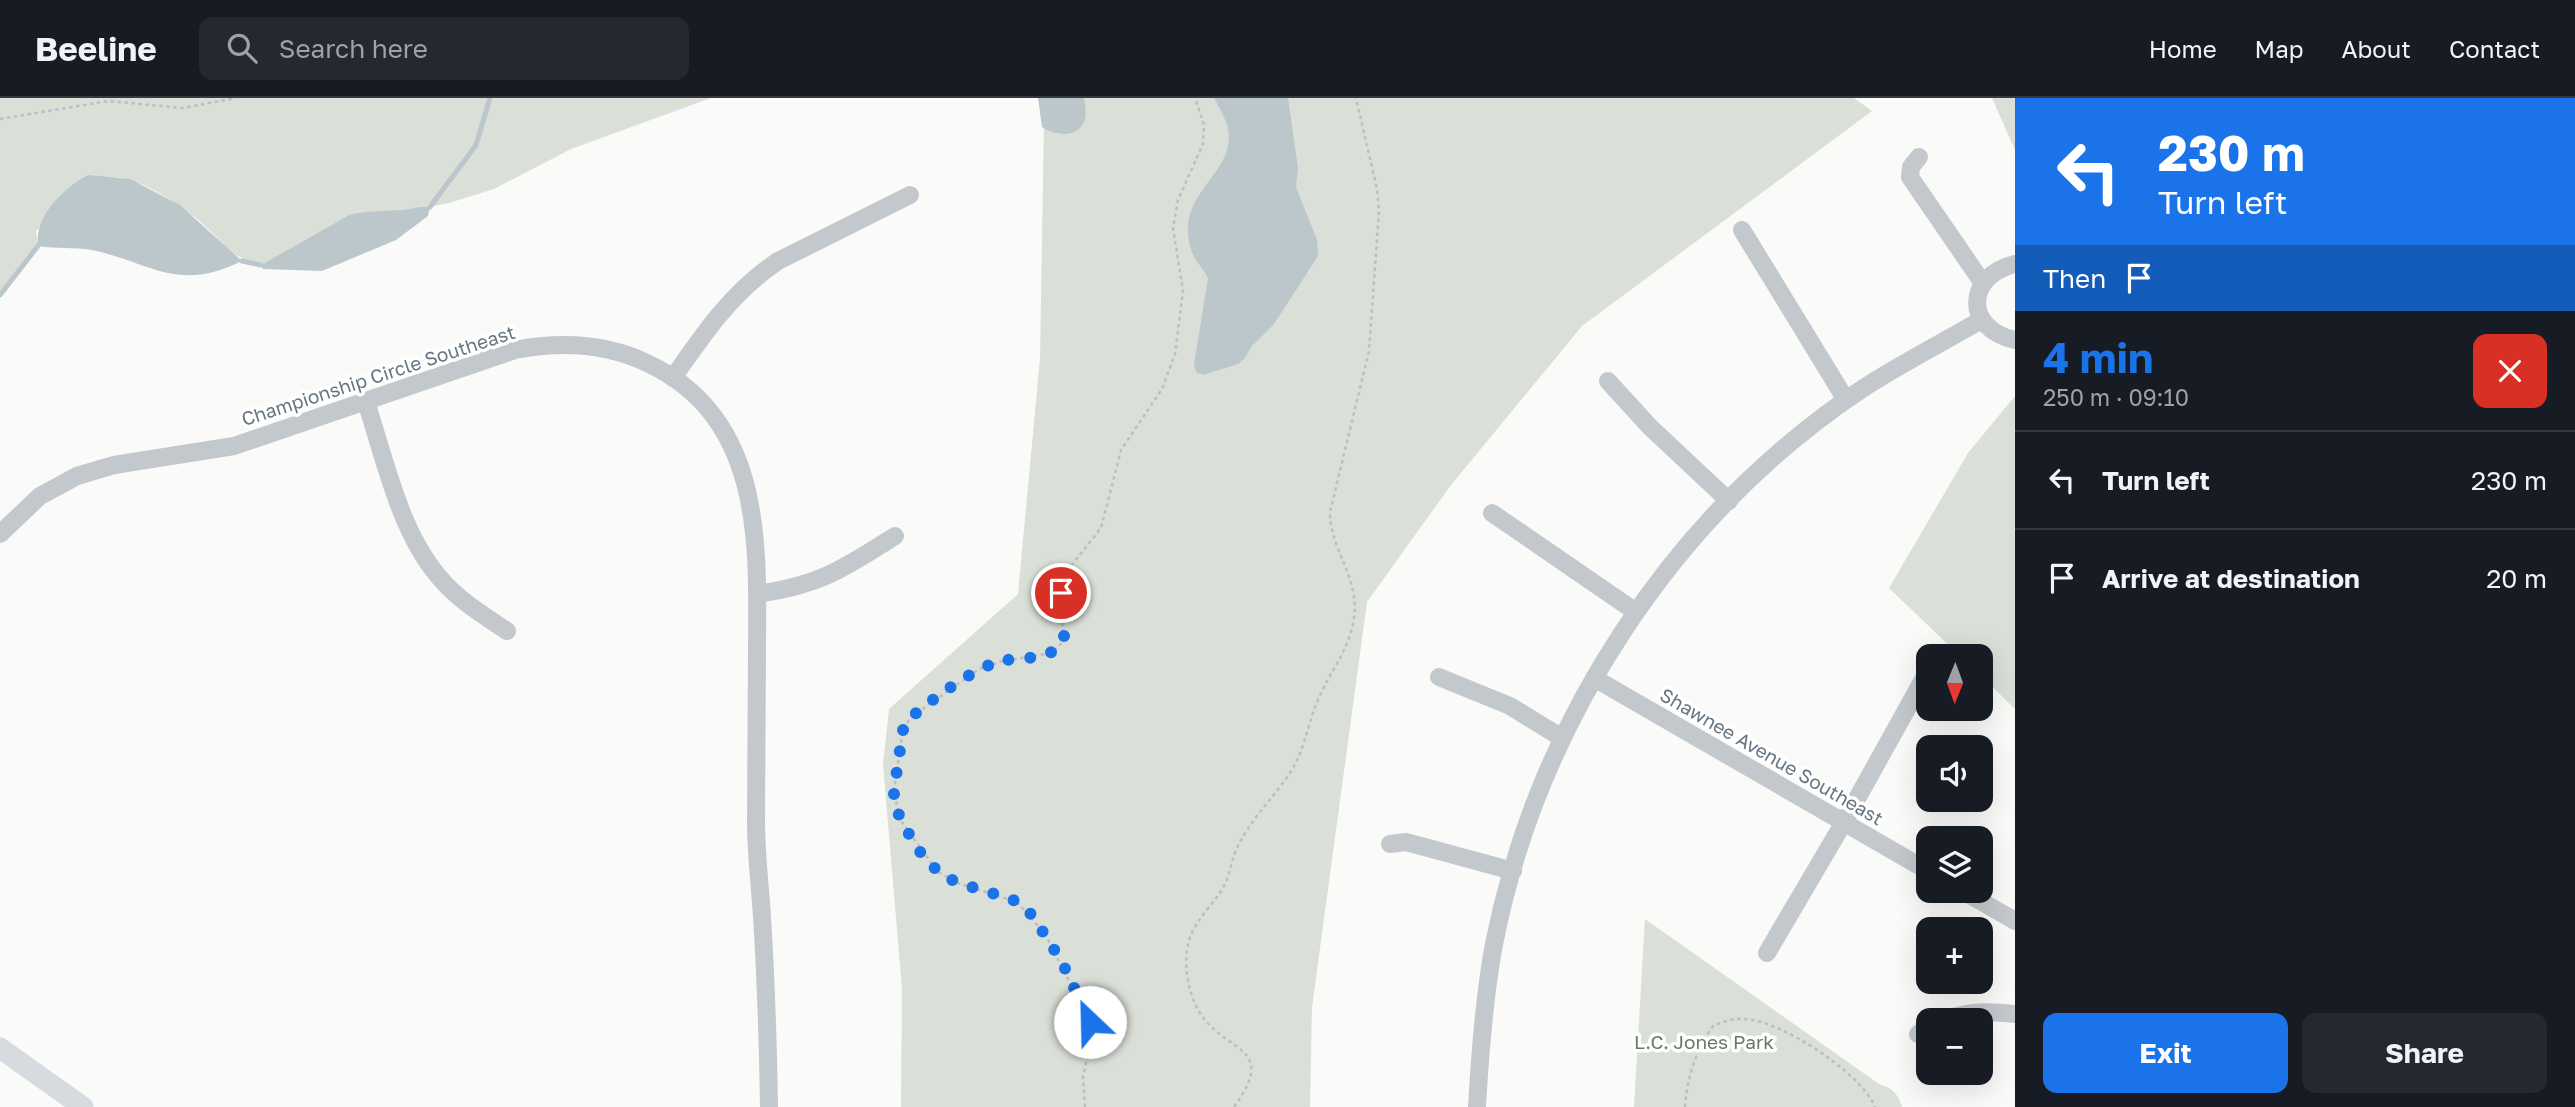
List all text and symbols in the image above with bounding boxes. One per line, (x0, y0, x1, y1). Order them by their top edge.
search box (199, 17, 689, 80)
text: Beeline (35, 29, 157, 68)
icon: search (223, 29, 261, 67)
text: Search here (279, 33, 428, 64)
text: Home (2149, 34, 2217, 63)
text: Map (2255, 34, 2304, 63)
text: About (2342, 34, 2411, 63)
text: Contact (2449, 34, 2540, 63)
text: 230 m (2158, 123, 2305, 182)
icon: left (2043, 126, 2134, 217)
text: Turn left (2158, 183, 2287, 221)
icon: arrive (2120, 259, 2158, 297)
text: Then (2043, 263, 2106, 294)
street label: Championship Circle Southeast (238, 320, 518, 430)
text: 4 min (2043, 332, 2153, 382)
button: close (2473, 334, 2547, 408)
text: 250 m · 09:10 (2043, 383, 2189, 411)
icon: left (2043, 461, 2081, 499)
text: Turn left (2102, 465, 2210, 496)
text: 230 m (2471, 465, 2547, 496)
icon: arrive (2043, 559, 2081, 597)
pin (1031, 563, 1091, 623)
text: Arrive at destination (2102, 563, 2360, 594)
text: 20 m (2486, 563, 2547, 594)
icon: arrive (1042, 574, 1080, 612)
north arrow (1916, 644, 1993, 721)
map controls (1916, 644, 1993, 1085)
street label: Shawnee Avenue Southeast (1656, 683, 1888, 829)
button: sound (1916, 735, 1993, 812)
button: layers (1916, 826, 1993, 903)
button: + (1916, 917, 1993, 994)
position arrow (1053, 985, 1127, 1059)
button: − (1916, 1008, 1993, 1085)
button: Exit (2043, 1013, 2288, 1093)
button: Share (2302, 1013, 2547, 1093)
park label: L.C. Jones Park (1634, 1030, 1774, 1053)

